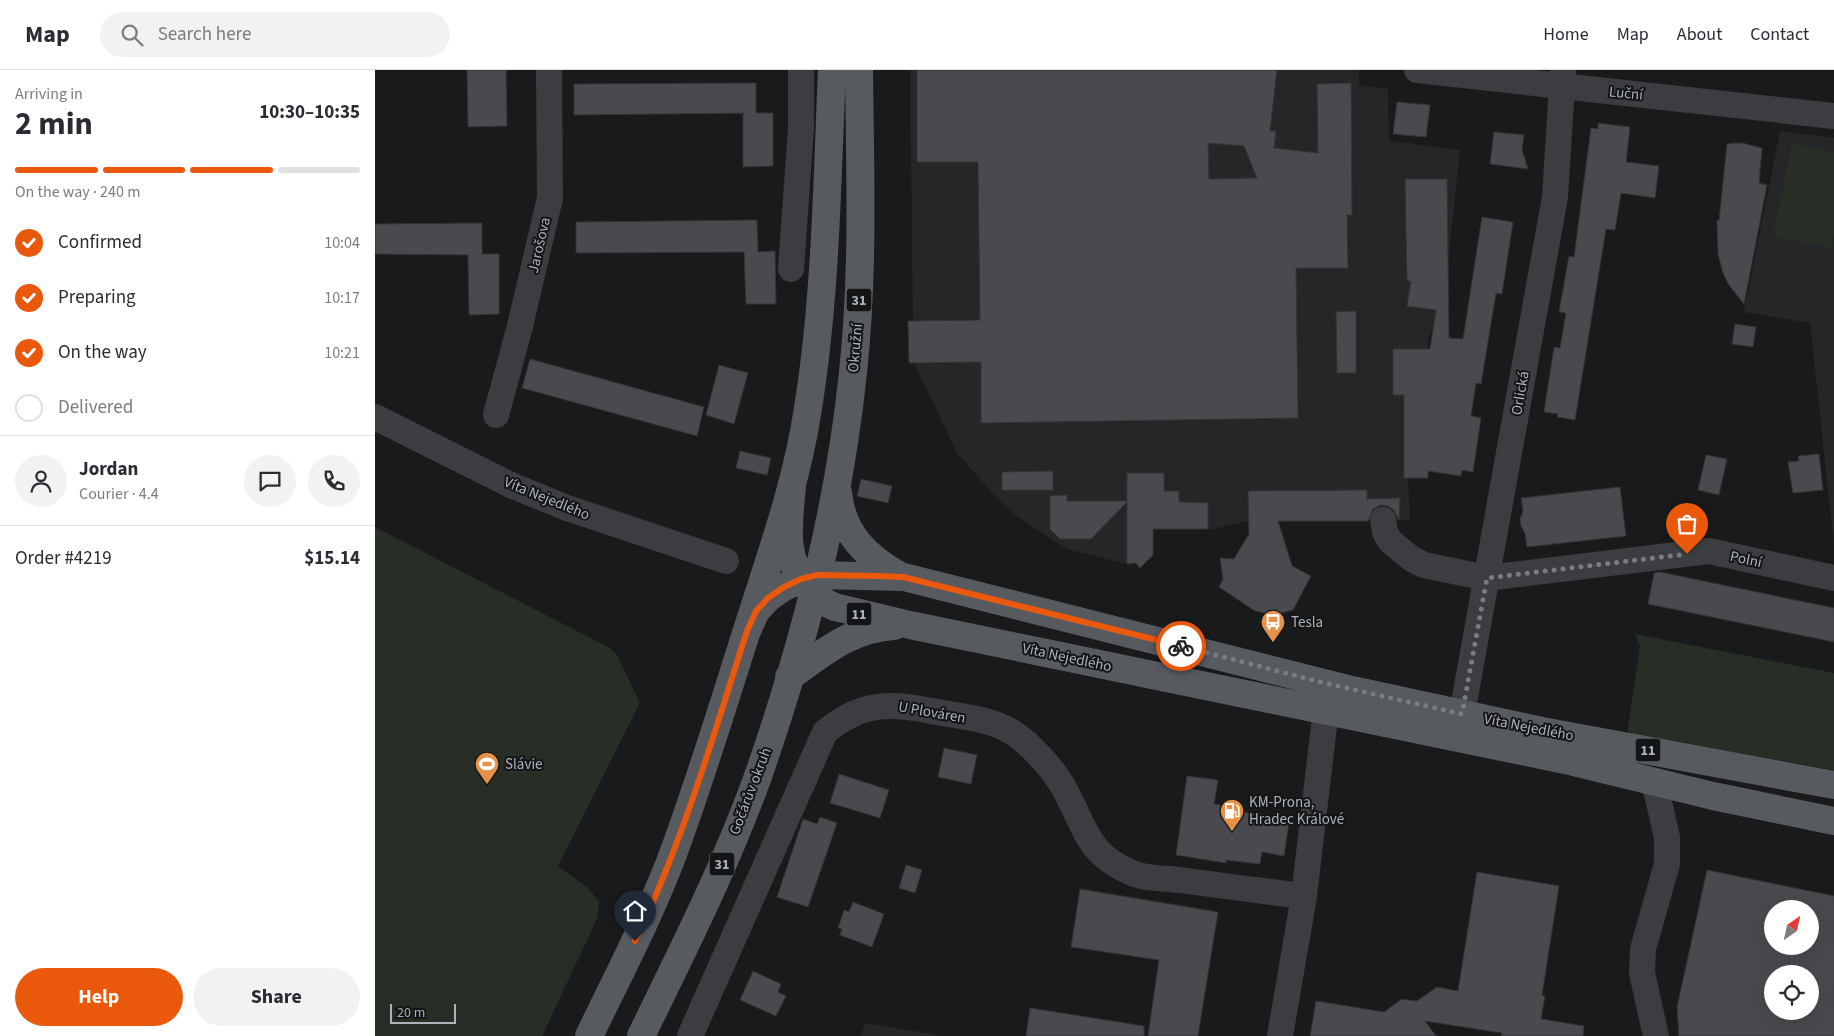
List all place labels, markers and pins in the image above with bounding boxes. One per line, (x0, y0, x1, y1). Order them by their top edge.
pin (1666, 503, 1708, 554)
bus stop icon: Tesla (1260, 609, 1286, 643)
place label: Tesla (1291, 612, 1323, 633)
sports icon: Slávie (474, 751, 500, 785)
place label: Slávie (505, 754, 543, 775)
place label: KM-Prona, Hradec Králové (1249, 792, 1344, 830)
fuel station icon: KM-Prona, Hradec Králové (1219, 798, 1245, 832)
pin (614, 890, 656, 941)

